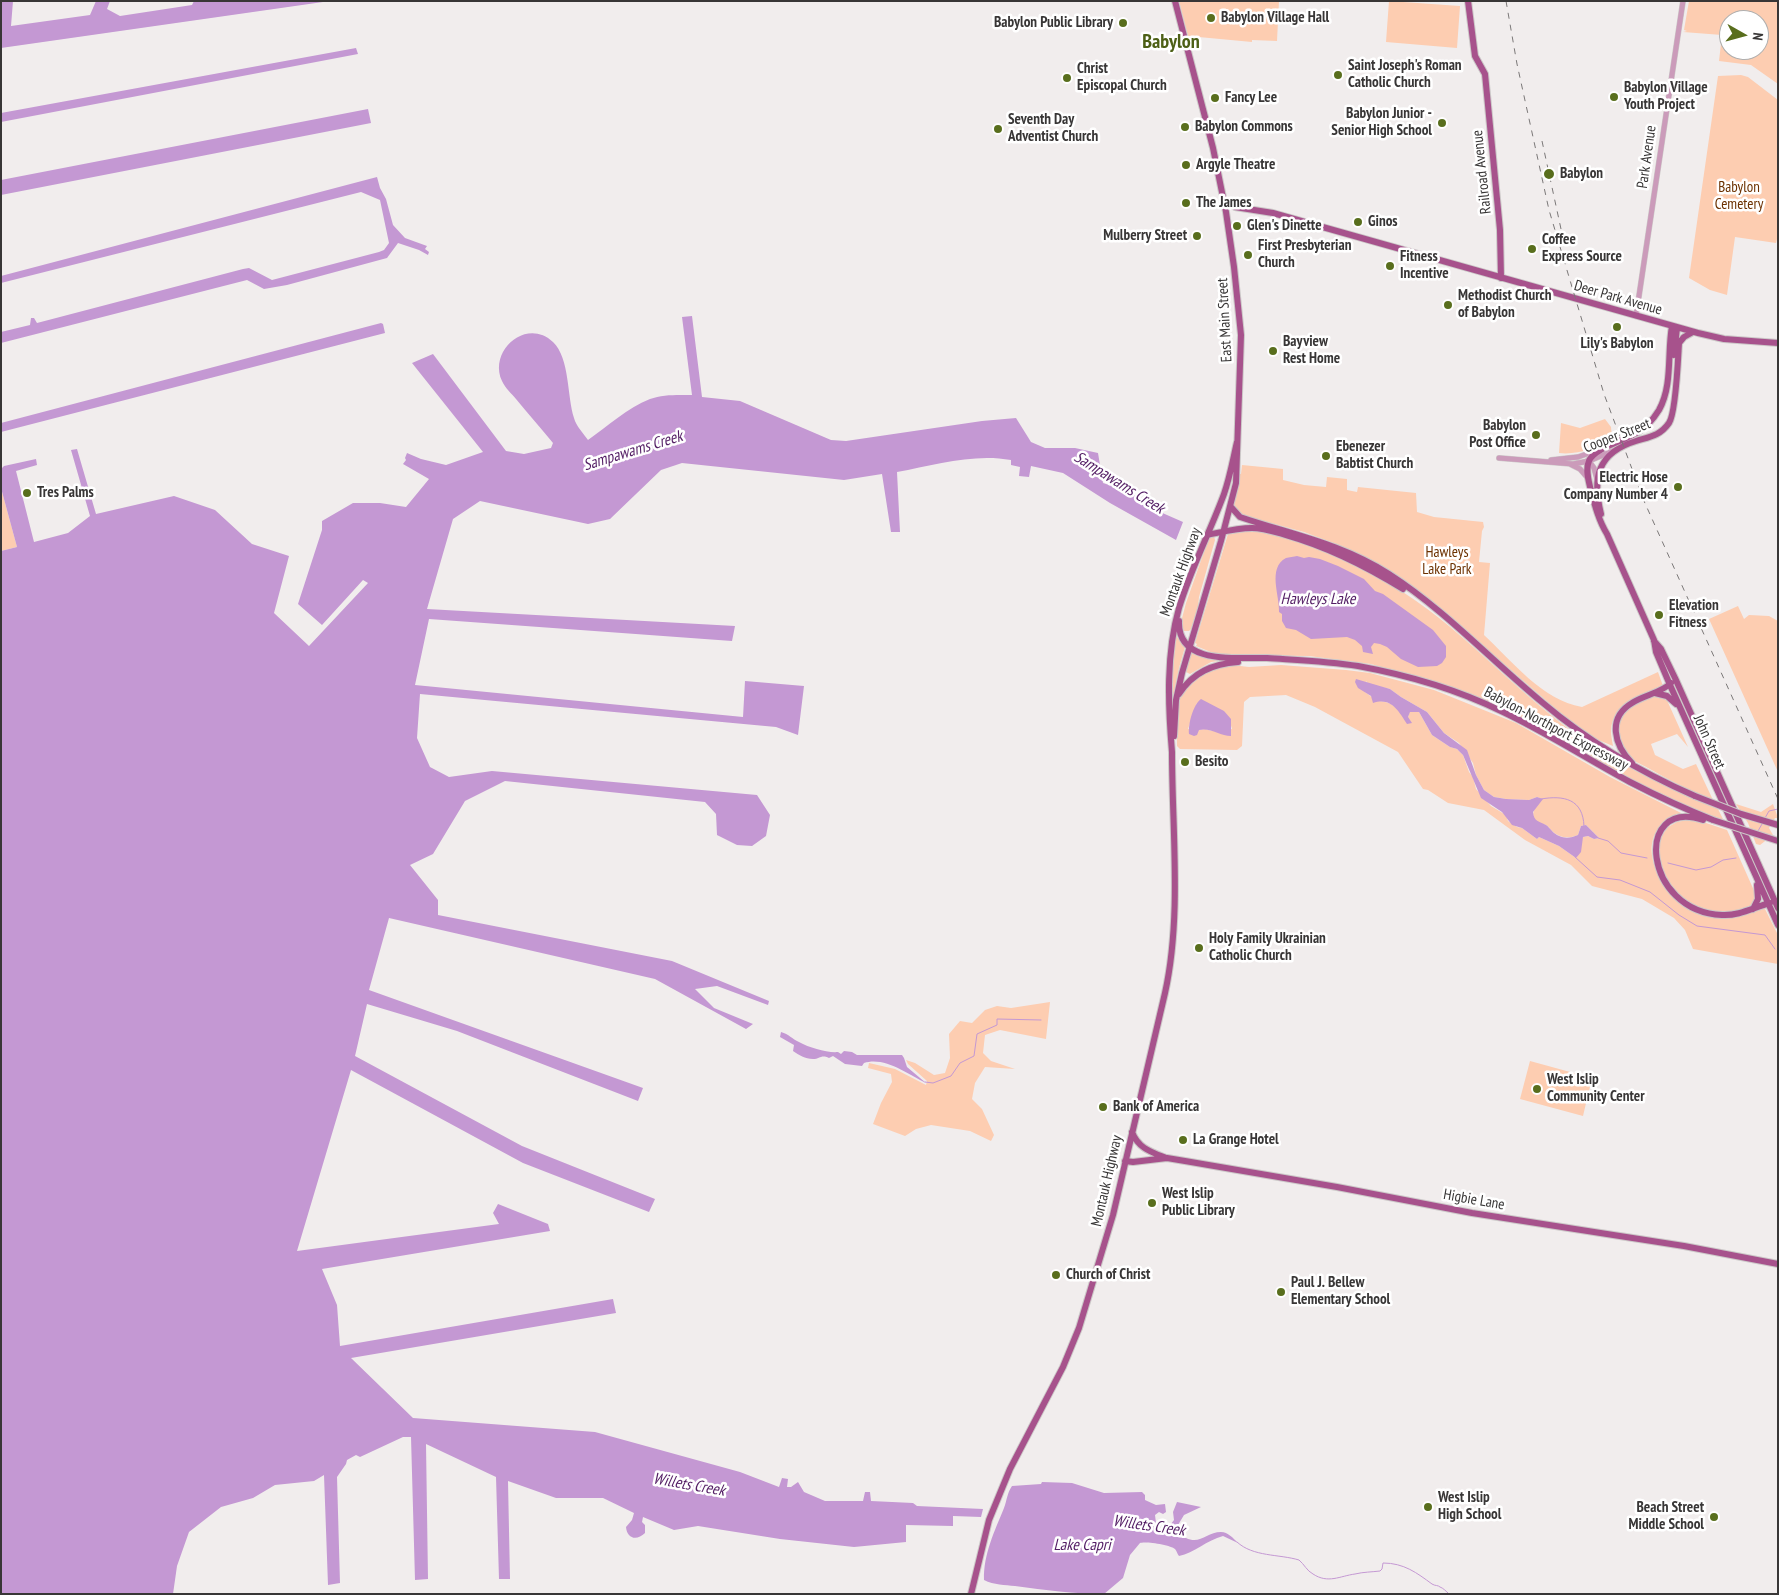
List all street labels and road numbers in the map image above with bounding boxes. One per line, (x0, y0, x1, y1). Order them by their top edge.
street label: Park Avenue (1634, 124, 1660, 190)
street label: Railroad Avenue (1469, 129, 1495, 215)
street label: East Main Street (1214, 277, 1236, 363)
street label: Deer Park Avenue (1572, 277, 1664, 319)
street label: Cooper Street (1581, 415, 1653, 457)
street label: Montauk Highway (1157, 525, 1205, 619)
street label: Babylon-Northport Expressway (1481, 683, 1631, 775)
street label: John Street (1689, 712, 1729, 772)
street label: Montauk Highway (1088, 1134, 1126, 1228)
street label: Higbie Lane (1442, 1186, 1506, 1214)

